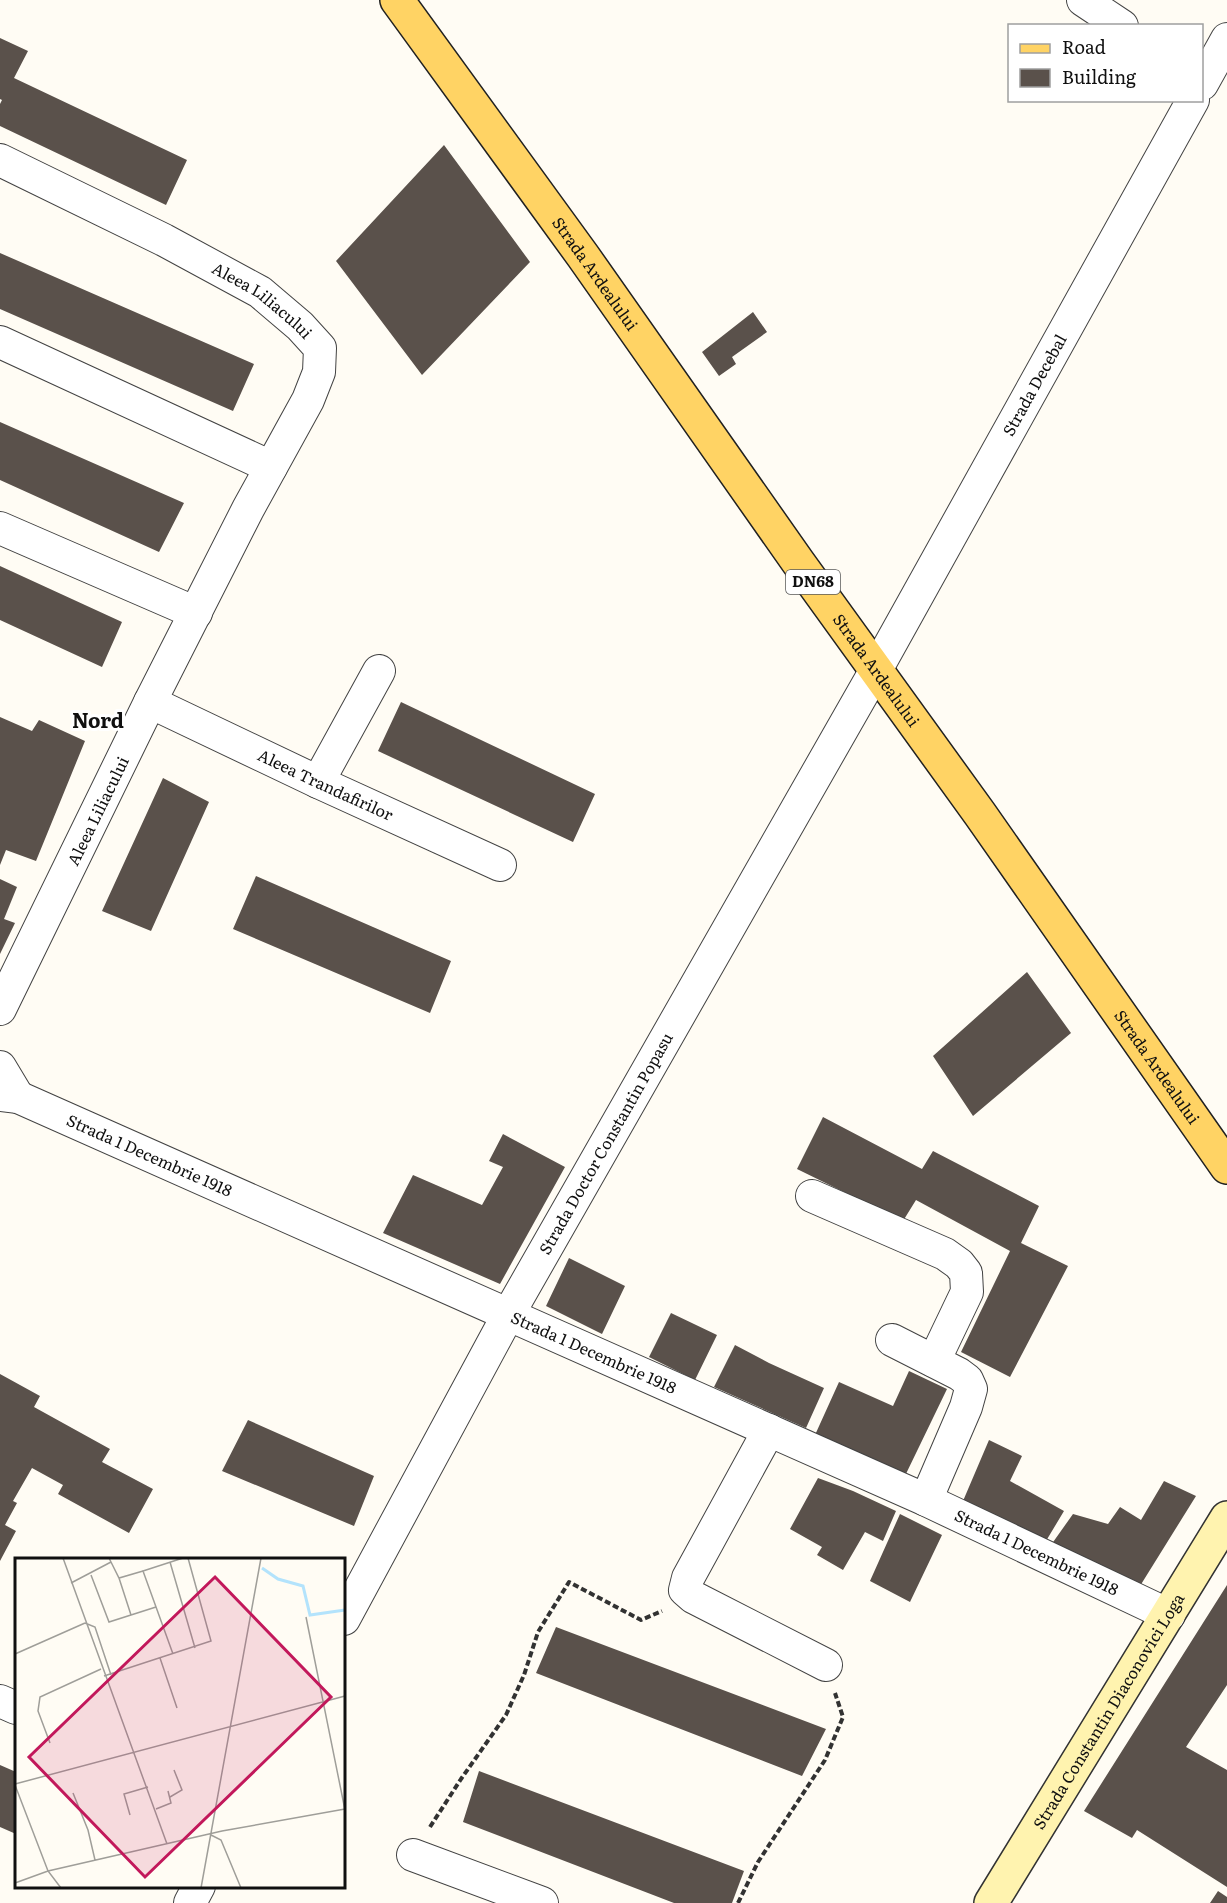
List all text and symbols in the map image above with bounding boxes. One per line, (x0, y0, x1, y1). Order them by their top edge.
legend (1008, 24, 1203, 102)
text: Road (1062, 33, 1106, 60)
text: Building (1062, 63, 1137, 90)
street label: Strada Ardealului (547, 211, 645, 335)
street label: Aleea Liliacului (208, 255, 319, 343)
street label: Strada Decebal (996, 329, 1072, 440)
road number: DN68 (786, 570, 840, 594)
street label: Strada Ardealului (828, 608, 926, 731)
district label: Nord (72, 704, 124, 734)
street label: Aleea Trandafirilor (254, 742, 398, 826)
street label: Aleea Liliacului (60, 752, 134, 869)
street label: Strada Ardealului (1109, 1004, 1206, 1128)
street label: Strada Doctor Constantin Popasu (532, 1027, 678, 1258)
street label: Strada 1 Decembrie 1918 (63, 1107, 237, 1202)
street label: Strada 1 Decembrie 1918 (508, 1304, 681, 1399)
street label: Strada 1 Decembrie 1918 (951, 1502, 1123, 1601)
inset map (15, 1558, 345, 1888)
street label: Strada Constantin Diaconovici Loga (1026, 1588, 1189, 1833)

